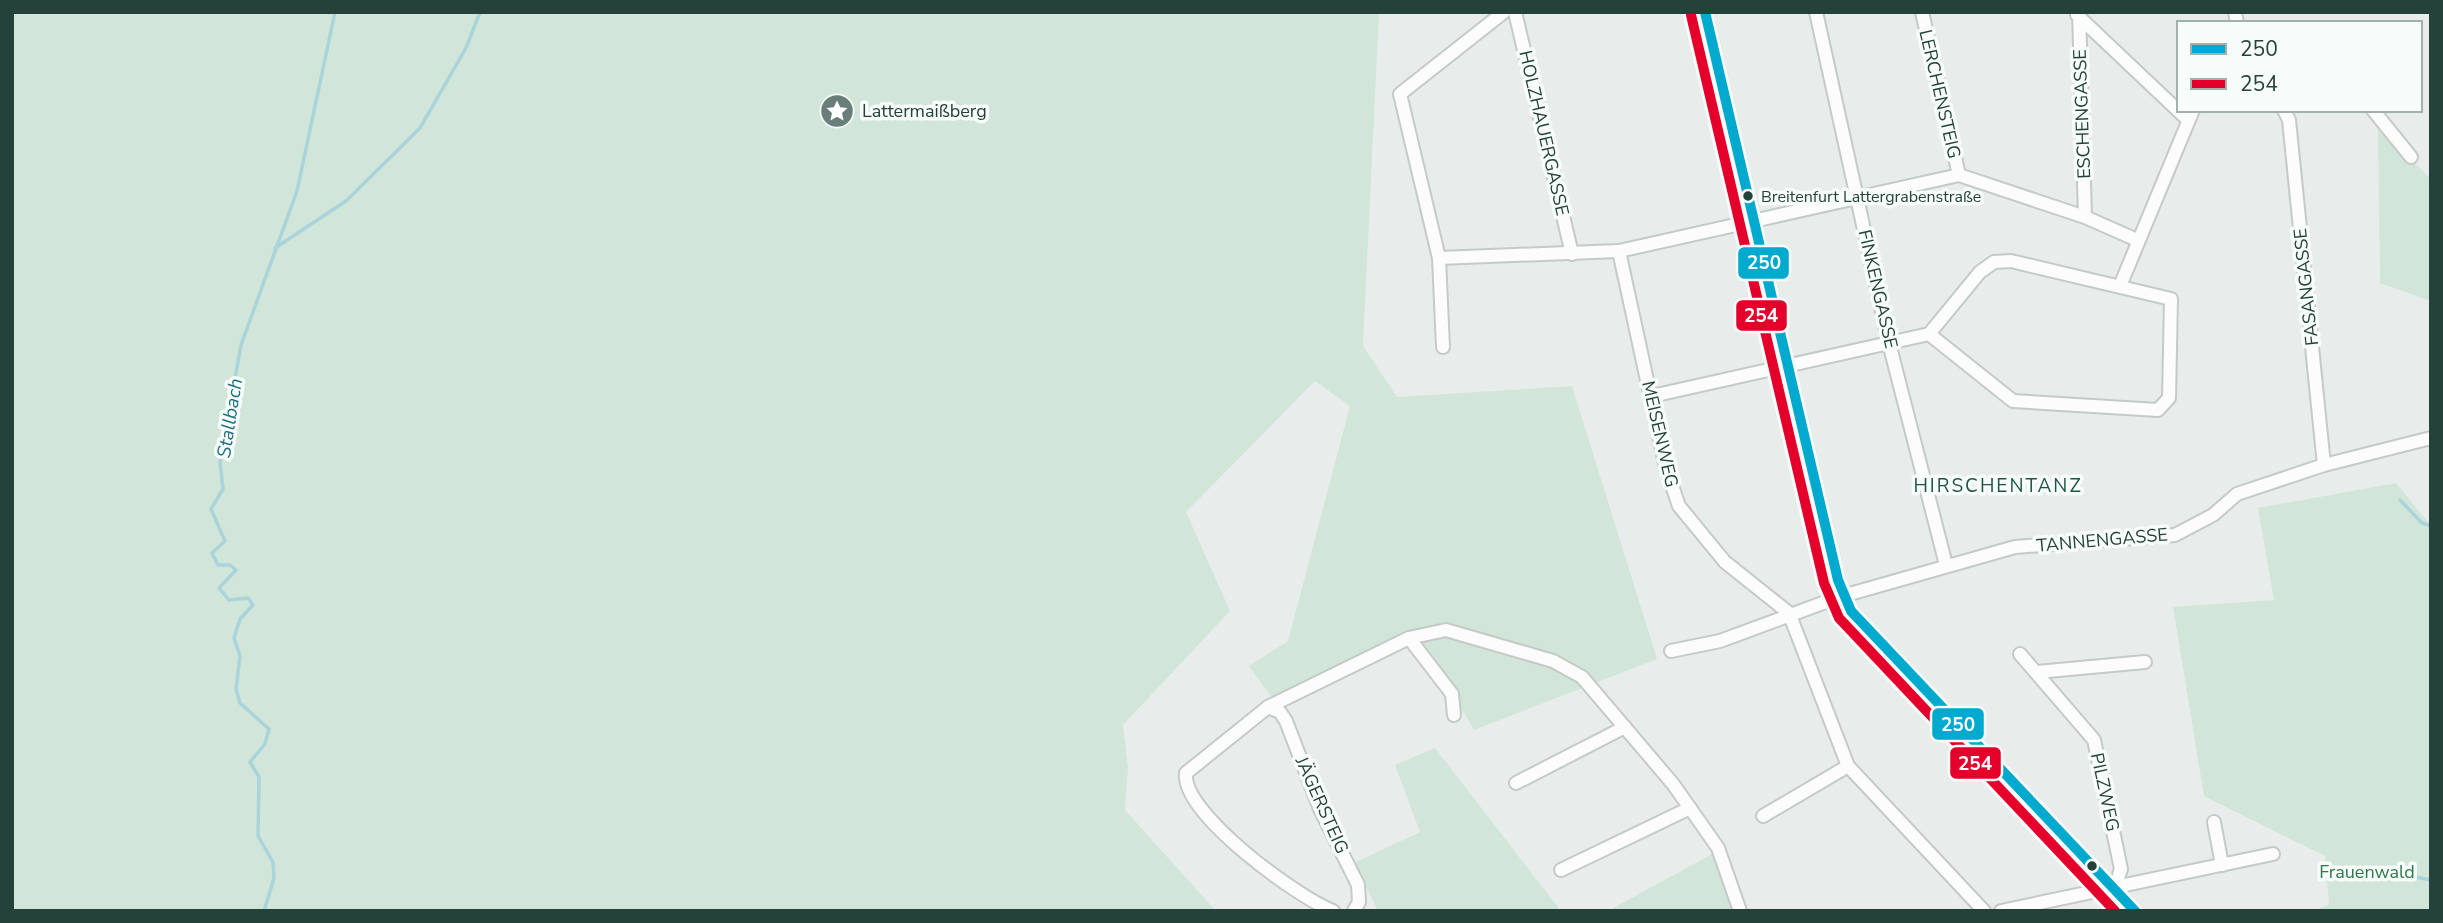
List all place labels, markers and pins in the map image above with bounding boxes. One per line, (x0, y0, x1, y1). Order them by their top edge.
place icon: Lattermaißberg (818, 92, 856, 130)
place label: Lattermaißberg (862, 99, 987, 123)
place label: Breitenfurt Lattergrabenstraße (1761, 186, 1981, 208)
marker: Breitenfurt Lattergrabenstraße (1741, 189, 1755, 203)
unlabelled marker (2085, 859, 2099, 873)

